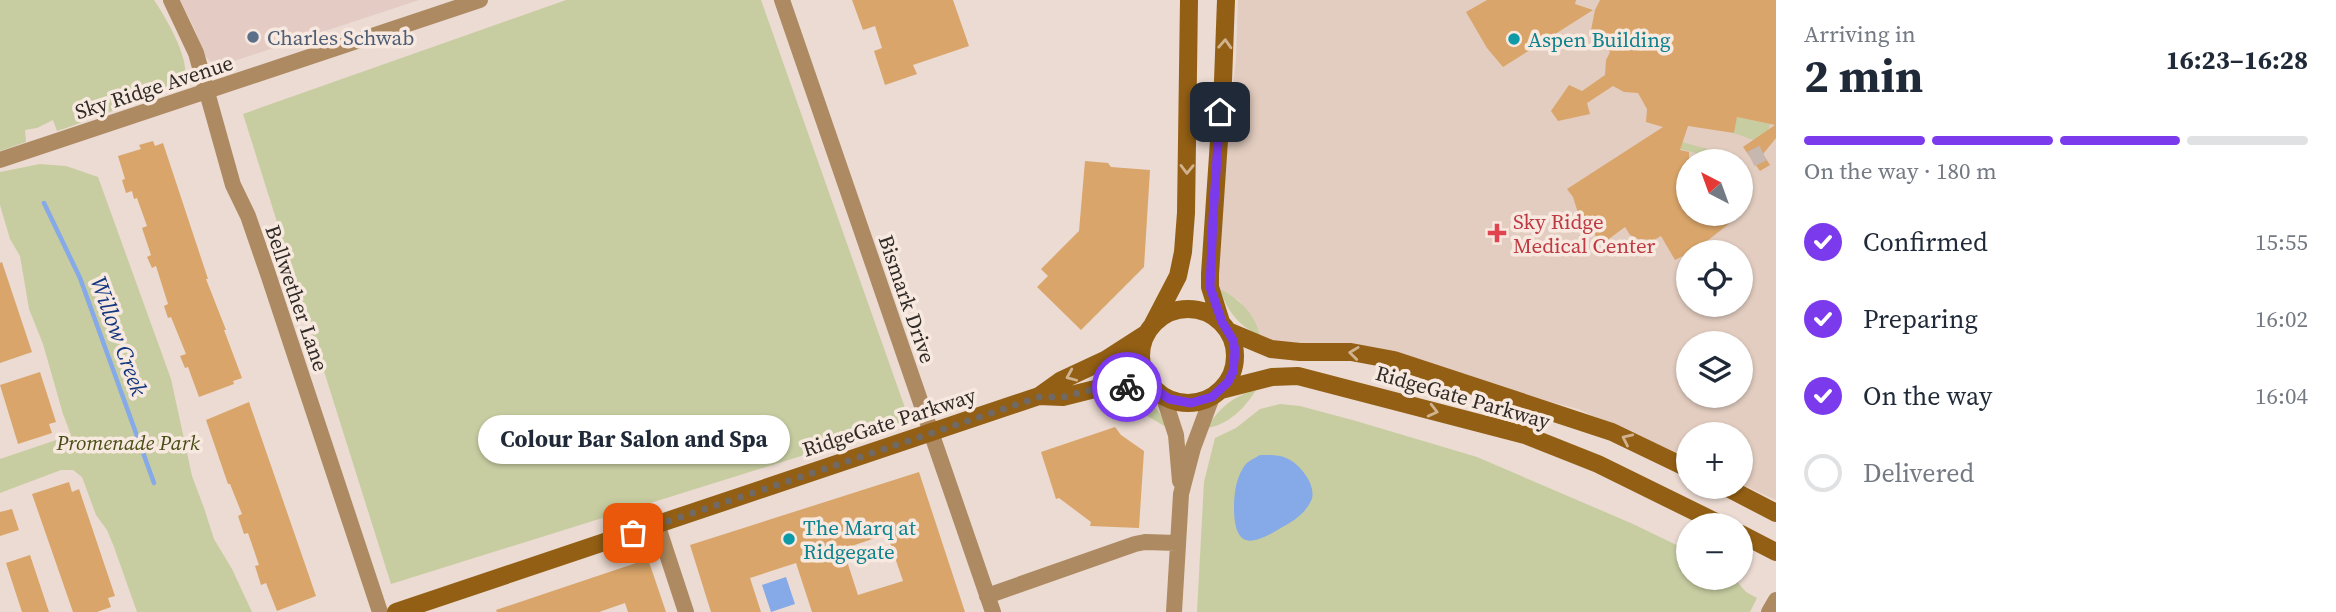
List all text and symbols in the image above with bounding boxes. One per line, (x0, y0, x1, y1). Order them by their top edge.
text: Arriving in (1804, 18, 1916, 50)
place label: Charles Schwab (267, 23, 414, 52)
place label: Aspen Building (1528, 25, 1671, 54)
marker: Charles Schwab (245, 29, 261, 45)
marker: Aspen Building (1506, 31, 1522, 47)
one-way arrow (1217, 38, 1232, 49)
text: 16:23–16:28 (2166, 42, 2308, 78)
text: 2 min (1804, 44, 1923, 107)
street label: Sky Ridge Avenue (71, 48, 237, 126)
pin (1190, 82, 1250, 142)
icon: home (1201, 93, 1239, 131)
north arrow (1676, 149, 1754, 226)
map controls (1676, 149, 1753, 590)
text: On the way · 180 m (1804, 155, 1997, 187)
one-way arrow (1179, 164, 1195, 174)
place label: Sky Ridge Medical Center (1513, 207, 1656, 260)
street label: Bellwether Lane (258, 221, 336, 375)
marker: Sky Ridge Medical Center (1487, 223, 1507, 243)
icon: check (1804, 223, 1842, 261)
text: Confirmed (1863, 224, 1988, 260)
text: 15:55 (2255, 226, 2308, 258)
street label: Bismark Drive (872, 231, 942, 367)
button: locate (1676, 240, 1753, 317)
water label: Willow Creek (83, 272, 155, 400)
icon: check (1804, 300, 1842, 338)
text: Preparing (1863, 301, 1978, 337)
text: 16:02 (2255, 303, 2308, 335)
button: layers (1676, 331, 1753, 408)
one-way arrow (1348, 346, 1360, 361)
courier (1092, 352, 1162, 422)
street label: RidgeGate Parkway (1372, 358, 1554, 436)
one-way arrow (1066, 368, 1078, 382)
icon: bike (1108, 368, 1146, 406)
icon: check (1804, 377, 1842, 415)
text: On the way (1863, 378, 1992, 414)
street label: RidgeGate Parkway (799, 380, 980, 464)
text: 16:04 (2255, 380, 2308, 412)
one-way arrow (1426, 403, 1438, 417)
callout: Colour Bar Salon and Spa (477, 414, 789, 463)
button: + (1676, 422, 1753, 499)
text: Colour Bar Salon and Spa (500, 423, 768, 455)
park label: Promenade Park (55, 428, 200, 457)
one-way arrow (1622, 434, 1634, 448)
text: Delivered (1863, 455, 1974, 491)
pin (603, 503, 663, 563)
place label: The Marq at Ridgegate (803, 513, 916, 566)
button: − (1676, 513, 1753, 590)
icon: bag (614, 514, 652, 552)
marker: The Marq at Ridgegate (781, 531, 797, 547)

